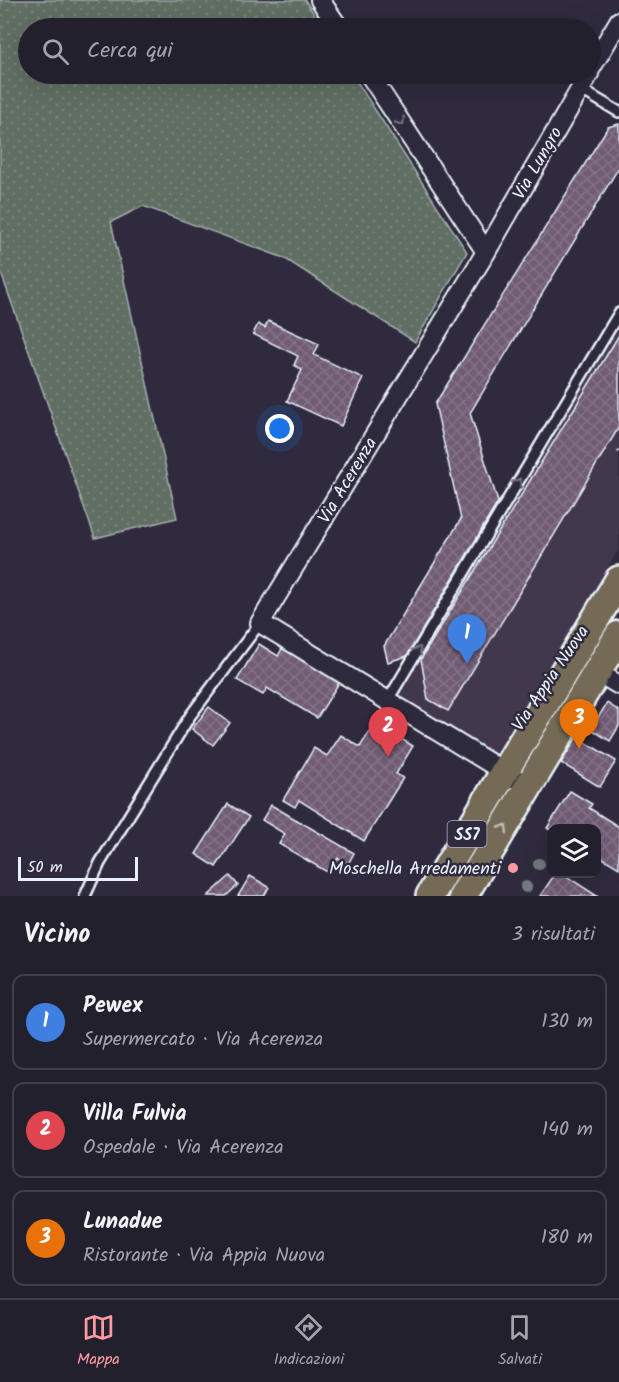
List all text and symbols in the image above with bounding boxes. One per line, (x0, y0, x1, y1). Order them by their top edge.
search box (18, 18, 601, 84)
text: Cerca qui (87, 34, 173, 69)
icon: search (39, 35, 72, 68)
one-way arrow (394, 116, 405, 127)
street label: Via Lungro (506, 122, 571, 206)
your location (265, 414, 294, 443)
street label: Via Acerenza (311, 432, 386, 530)
one-way arrow (510, 478, 522, 488)
pin: 1 (448, 614, 486, 664)
street label: Via Appia Nuova (505, 620, 598, 738)
one-way arrow (410, 646, 422, 656)
pin: 3 (560, 700, 598, 749)
pin: 2 (368, 708, 408, 757)
road number: SS7 (448, 821, 486, 847)
one-way arrow (496, 824, 508, 834)
map controls (547, 824, 601, 878)
button: layers (547, 824, 601, 878)
scale bar (18, 854, 138, 882)
text: 50 m (27, 855, 63, 880)
place label: Moschella Arredamenti (329, 855, 502, 884)
marker: Moschella Arredamenti (506, 861, 520, 875)
text: Vicino (24, 914, 90, 956)
text: 3 risultati (512, 919, 595, 951)
text: Pewex (83, 989, 143, 1024)
text: 1 (42, 1006, 49, 1038)
text: 130 m (541, 1006, 593, 1038)
text: Supermercato · Via Acerenza (83, 1024, 323, 1056)
text: Villa Fulvia (83, 1097, 187, 1132)
text: 2 (40, 1114, 51, 1146)
text: 140 m (542, 1114, 593, 1146)
text: Ospedale · Via Acerenza (83, 1132, 284, 1164)
text: Lunadue (83, 1205, 162, 1240)
text: 3 (40, 1222, 51, 1254)
text: 180 m (541, 1222, 593, 1254)
text: Ristorante · Via Appia Nuova (83, 1240, 325, 1272)
tab: Mappa (77, 1311, 120, 1372)
tab: Indicazioni (274, 1311, 344, 1372)
tab: Salvati (498, 1311, 542, 1372)

